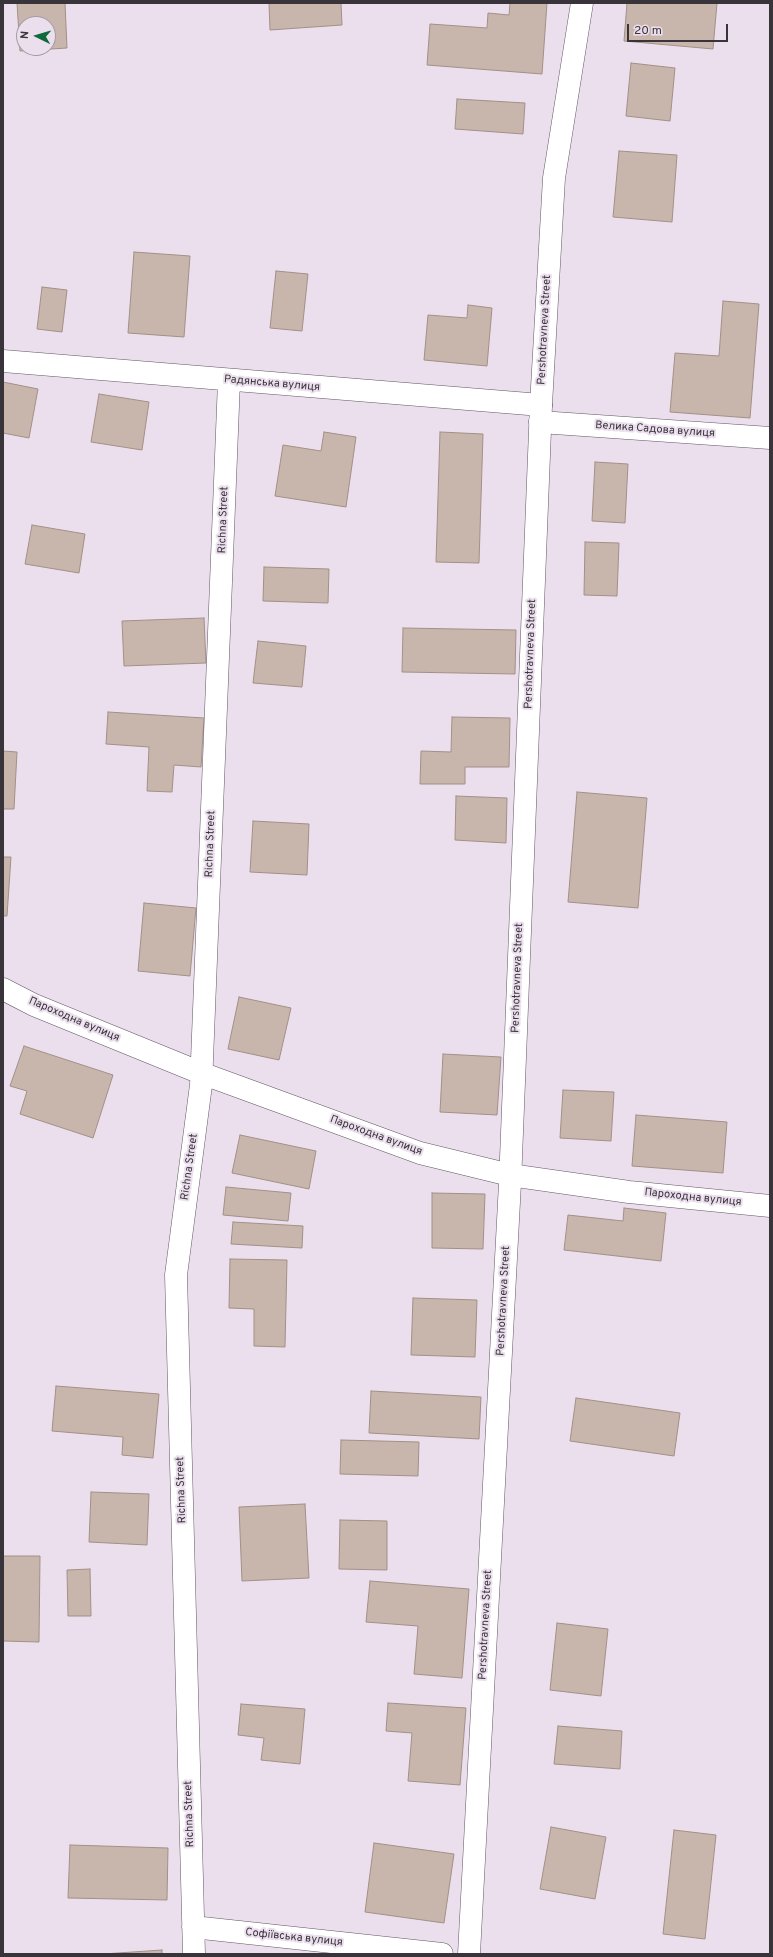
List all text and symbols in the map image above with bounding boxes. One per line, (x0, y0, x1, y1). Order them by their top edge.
north arrow (16, 16, 56, 56)
scale bar (629, 16, 730, 42)
text: 20 m (634, 23, 662, 39)
text: N (18, 30, 32, 40)
street label: Pershotravneva Street (536, 275, 554, 385)
street label: Радянська вулиця (223, 373, 321, 395)
street label: Велика Садова вулиця (595, 419, 715, 441)
street label: Richna Street (216, 486, 232, 554)
street label: Pershotravneva Street (522, 599, 540, 709)
street label: Richna Street (203, 810, 219, 878)
street label: Pershotravneva Street (509, 923, 527, 1033)
street label: Пароходна вулиця (27, 995, 121, 1045)
street label: Пароходна вулиця (328, 1113, 424, 1159)
street label: Richna Street (179, 1133, 201, 1201)
street label: Пароходна вулиця (644, 1186, 742, 1210)
street label: Pershotravneva Street (495, 1246, 513, 1356)
street label: Richna Street (174, 1456, 190, 1524)
street label: Pershotravneva Street (477, 1570, 495, 1680)
street label: Richna Street (182, 1780, 198, 1848)
street label: Софіївська вулиця (245, 1926, 343, 1950)

